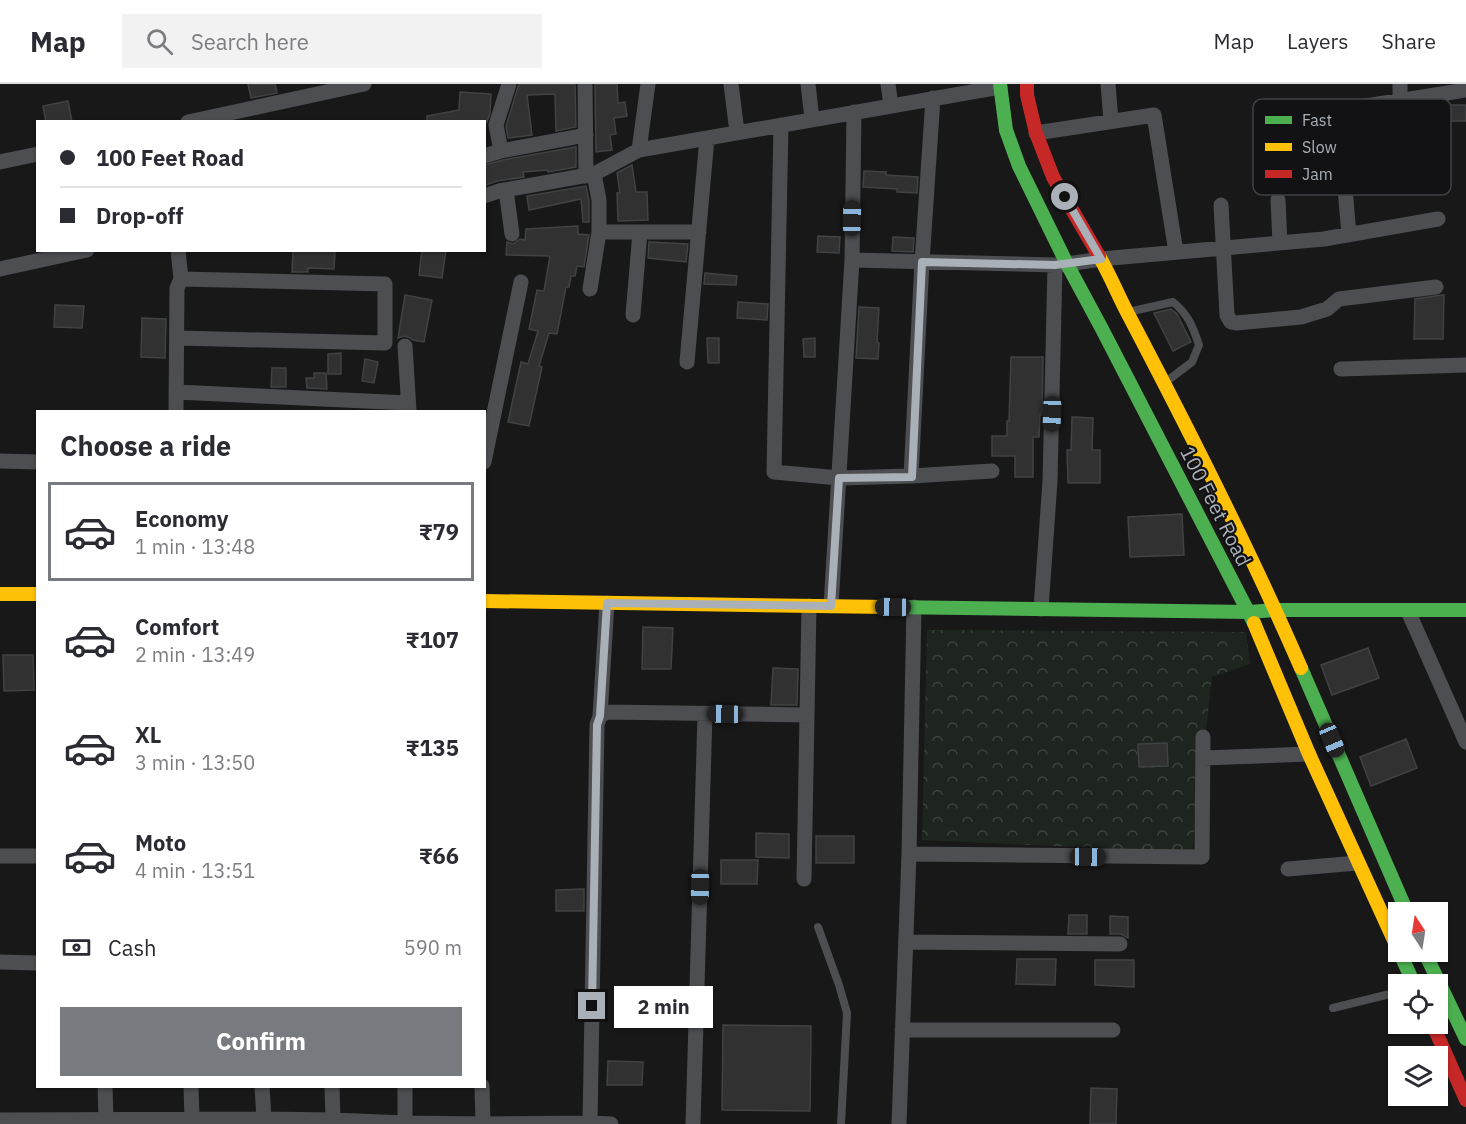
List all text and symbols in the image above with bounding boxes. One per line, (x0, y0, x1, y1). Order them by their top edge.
search box (122, 14, 542, 68)
text: Map (30, 23, 86, 60)
icon: search (143, 25, 176, 58)
text: Search here (191, 27, 309, 56)
text: Map (1214, 27, 1254, 55)
text: Layers (1287, 27, 1349, 55)
text: Share (1382, 27, 1436, 55)
legend (1253, 99, 1451, 195)
text: Fast (1302, 110, 1332, 130)
text: Slow (1302, 137, 1337, 157)
text: 100 Feet Road (96, 143, 244, 172)
text: Jam (1302, 164, 1333, 184)
route start (1051, 183, 1078, 210)
car (843, 200, 861, 236)
text: Drop-off (96, 201, 183, 230)
car (1042, 396, 1062, 432)
text: Choose a ride (60, 428, 231, 463)
street label: 100 Feet Road (1174, 441, 1258, 571)
text: Economy (135, 504, 229, 533)
icon: car (63, 505, 117, 559)
text: ₹79 (419, 517, 459, 546)
text: 1 min · 13:48 (135, 533, 255, 560)
car (875, 598, 911, 616)
text: Comfort (135, 612, 219, 641)
icon: car (63, 613, 117, 667)
text: ₹107 (406, 625, 459, 654)
text: 2 min · 13:49 (135, 641, 255, 668)
car (707, 705, 743, 723)
text: XL (135, 720, 161, 749)
car (1317, 720, 1347, 760)
icon: car (63, 721, 117, 775)
text: ₹135 (406, 733, 459, 762)
text: 3 min · 13:50 (135, 749, 255, 776)
text: Moto (135, 828, 186, 857)
icon: car (63, 829, 117, 883)
text: ₹66 (419, 841, 459, 870)
car (1070, 848, 1106, 866)
text: 4 min · 13:51 (135, 857, 255, 884)
car (691, 869, 709, 905)
north arrow (1388, 902, 1448, 962)
map controls (1388, 902, 1448, 1106)
icon: cash (60, 931, 93, 964)
text: Cash (108, 933, 157, 962)
text: 590 m (404, 934, 462, 961)
button: locate (1388, 974, 1448, 1034)
callout: 2 min (613, 985, 712, 1027)
route end (578, 992, 605, 1019)
text: 2 min (637, 993, 690, 1020)
button: Confirm (60, 1007, 462, 1076)
button: layers (1388, 1046, 1448, 1106)

